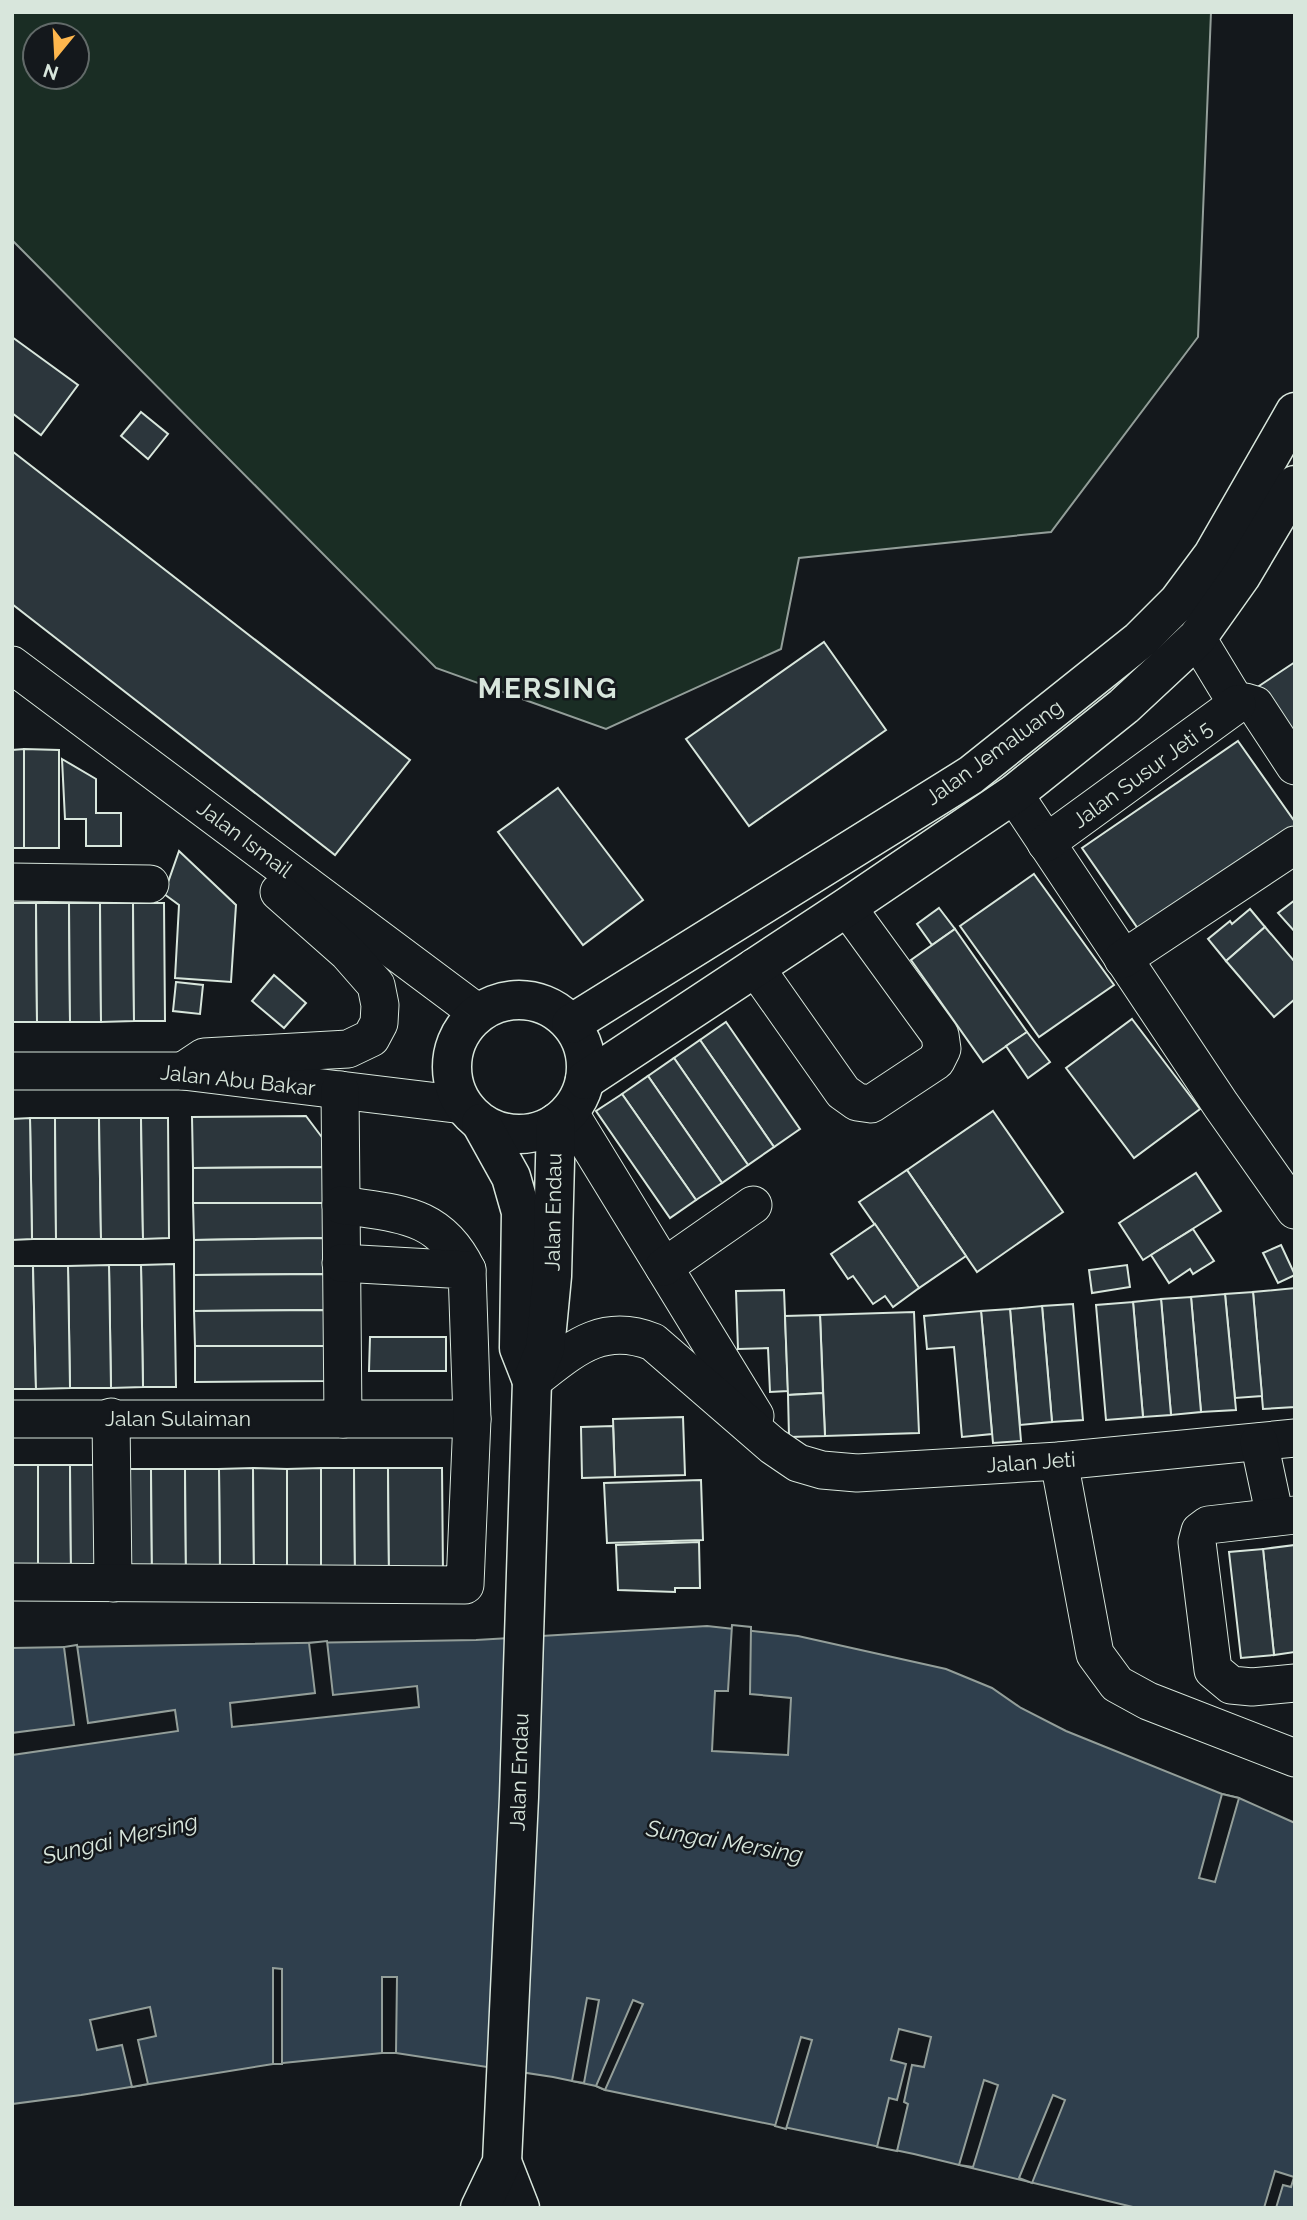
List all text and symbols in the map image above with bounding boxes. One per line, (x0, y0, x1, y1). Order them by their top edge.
north arrow (21, 21, 91, 91)
text: N (40, 59, 61, 85)
district label: MERSING (478, 672, 618, 705)
street label: Jalan Jemaluang (921, 694, 1067, 810)
street label: Jalan Susur Jeti 5 (1067, 715, 1217, 833)
street label: Jalan Ismail (193, 795, 298, 883)
street label: Jalan Abu Bakar (159, 1059, 317, 1101)
street label: Jalan Endau (539, 1153, 567, 1271)
street label: Jalan Sulaiman (105, 1406, 251, 1431)
street label: Jalan Jeti (986, 1446, 1076, 1478)
street label: Jalan Endau (504, 1713, 534, 1831)
water label: Sungai Mersing (39, 1807, 201, 1869)
water label: Sungai Mersing (643, 1814, 806, 1868)

